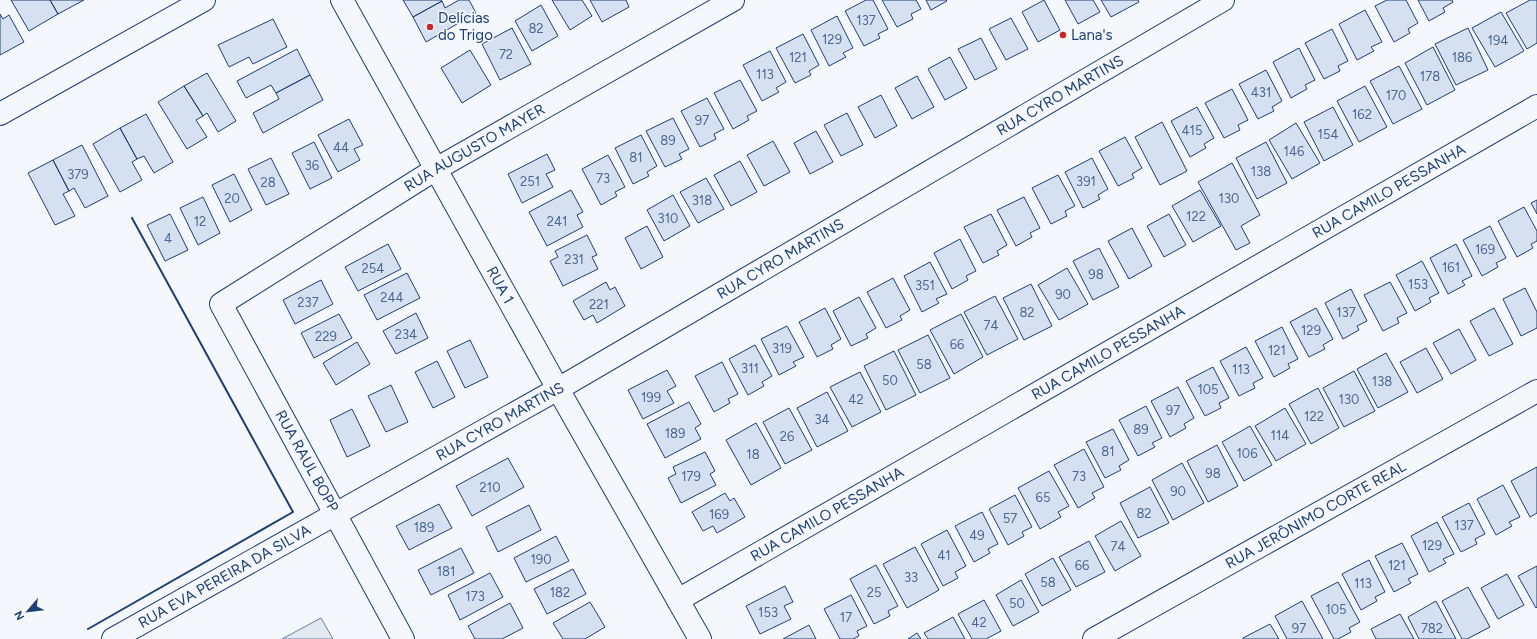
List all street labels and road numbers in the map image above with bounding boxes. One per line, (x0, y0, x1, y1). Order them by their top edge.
street label: RUA CYRO MARTINS (993, 51, 1127, 139)
street label: RUA AUGUSTO MAYER (401, 100, 548, 196)
street label: RUA CAMILO PESSANHA (1309, 140, 1469, 242)
street label: RUA CYRO MARTINS (714, 215, 847, 303)
street label: RUA 1 (483, 263, 518, 307)
street label: RUA CAMILO PESSANHA (1028, 302, 1188, 404)
street label: RUA CYRO MARTINS (433, 378, 567, 465)
street label: RUA RAUL BOPP (272, 407, 343, 515)
street label: RUA JERÔNIMO CORTE REAL (1222, 457, 1409, 573)
street label: RUA CAMILO PESSANHA (747, 463, 907, 565)
street label: RUA EVA PEREIRA DA SILVA (135, 521, 314, 632)

